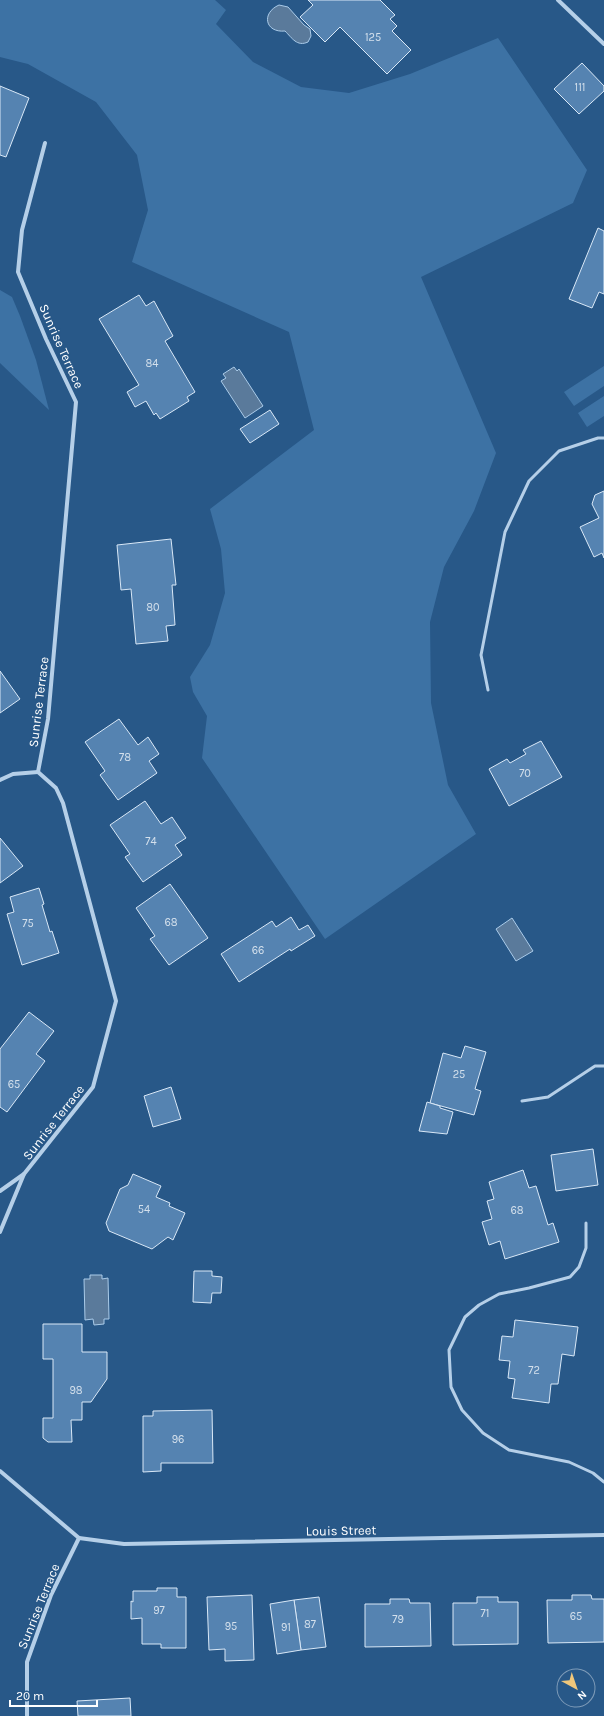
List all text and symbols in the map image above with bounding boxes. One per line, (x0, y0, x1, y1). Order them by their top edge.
house number: 125 (365, 31, 381, 44)
house number: 111 (575, 81, 585, 94)
street label: Sunrise Terrace (36, 302, 87, 391)
house number: 84 (146, 357, 158, 370)
house number: 80 (146, 601, 160, 614)
street label: Sunrise Terrace (26, 656, 52, 748)
house number: 78 (119, 751, 131, 764)
house number: 70 (519, 767, 531, 780)
house number: 74 (145, 835, 157, 848)
house number: 68 (164, 916, 178, 929)
house number: 75 (22, 917, 34, 930)
house number: 66 (252, 944, 264, 957)
house number: 25 (453, 1068, 465, 1081)
house number: 65 (8, 1078, 20, 1091)
street label: Sunrise Terrace (20, 1082, 87, 1163)
house number: 54 (138, 1203, 150, 1216)
house number: 68 (510, 1204, 524, 1217)
house number: 72 (528, 1364, 540, 1377)
house number: 98 (69, 1384, 83, 1397)
house number: 96 (172, 1433, 184, 1446)
street label: Louis Street (306, 1522, 377, 1539)
street label: Sunrise Terrace (14, 1561, 63, 1651)
house number: 97 (153, 1604, 165, 1617)
house number: 71 (481, 1607, 489, 1620)
house number: 65 (570, 1610, 582, 1623)
house number: 79 (392, 1613, 404, 1626)
house number: 87 (304, 1618, 316, 1631)
house number: 95 (225, 1620, 237, 1633)
house number: 91 (281, 1621, 291, 1634)
north arrow (556, 1668, 596, 1708)
scale bar (10, 1682, 97, 1708)
text: N (575, 1688, 589, 1703)
text: 20 m (16, 1689, 44, 1703)

